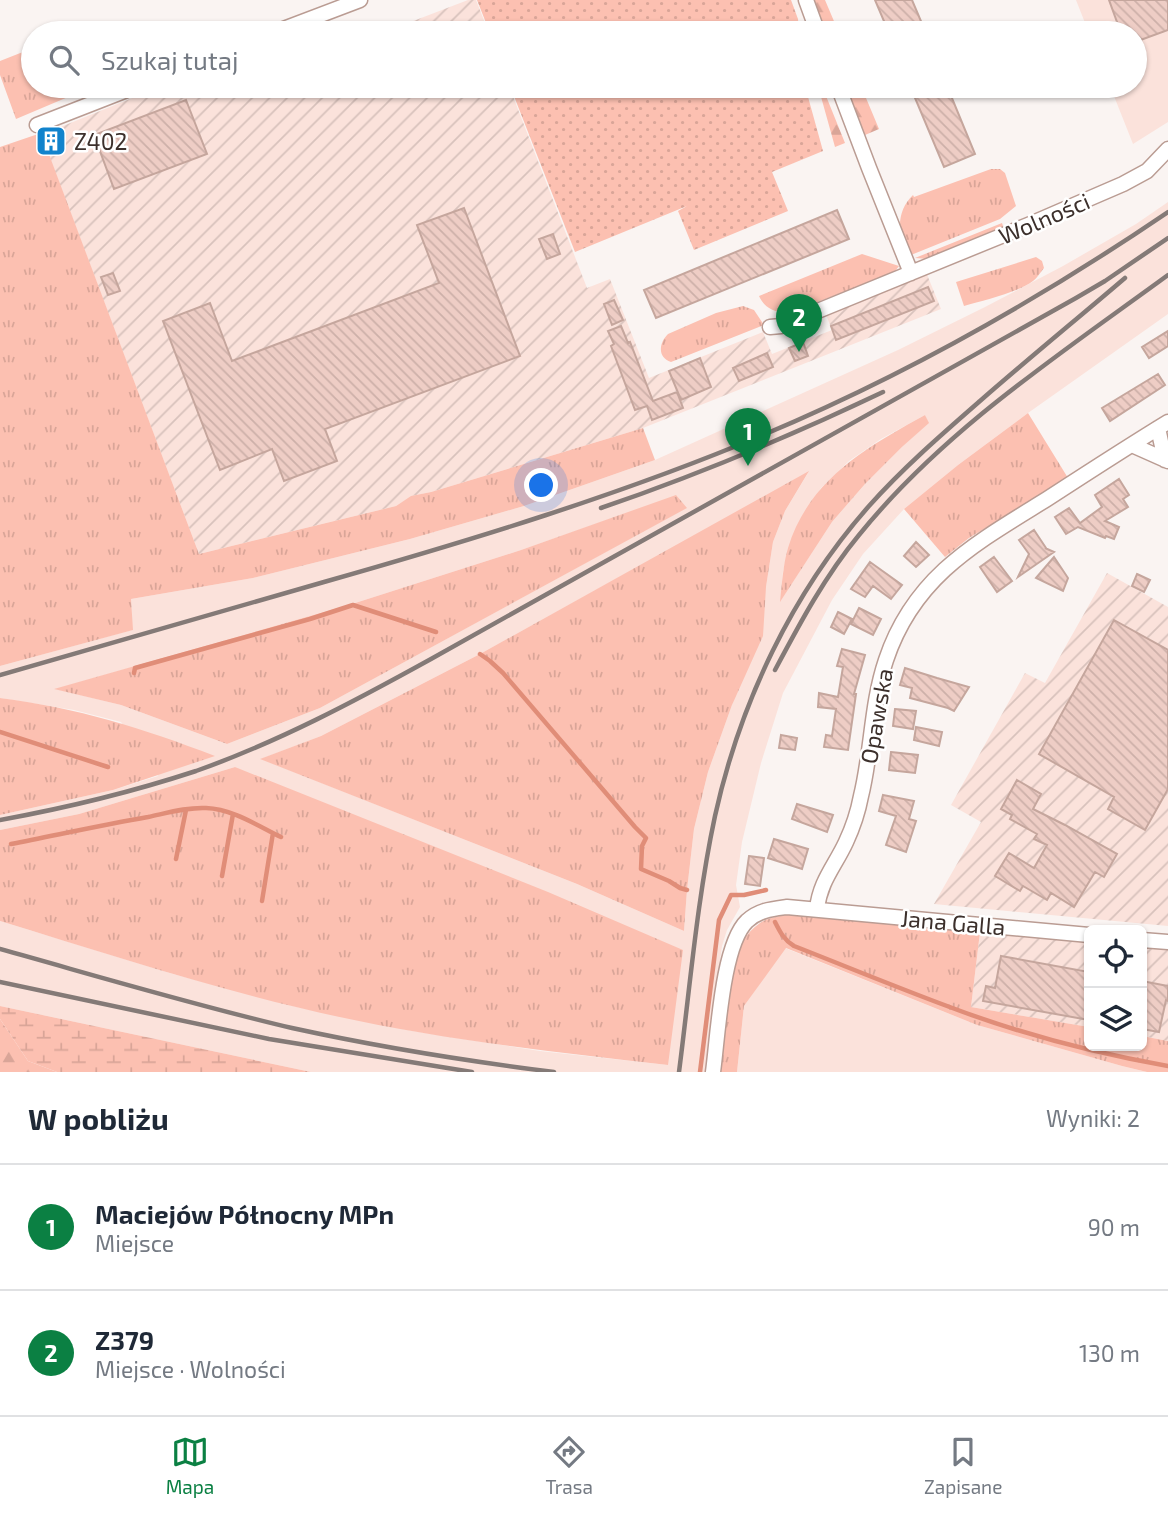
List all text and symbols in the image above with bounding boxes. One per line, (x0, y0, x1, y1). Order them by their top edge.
search box (21, 21, 1147, 98)
icon: search (45, 41, 83, 79)
text: Szukaj tutaj (101, 44, 238, 75)
building icon: Z402 (34, 124, 68, 158)
place label: Z402 (74, 127, 128, 155)
street label: Wolności (994, 186, 1094, 250)
pin: 2 (776, 294, 822, 352)
pin: 1 (725, 408, 771, 466)
your location (524, 468, 558, 502)
street label: Opawska (854, 666, 898, 766)
street label: Jana Galla (900, 903, 1006, 941)
map controls (1084, 925, 1147, 1051)
button: locate (1084, 925, 1147, 988)
button: layers (1084, 988, 1147, 1051)
text: W pobliżu (28, 1100, 169, 1136)
text: Wyniki: 2 (1046, 1104, 1140, 1132)
text: Maciejów Północny MPn (95, 1198, 394, 1229)
text: 1 (46, 1213, 56, 1241)
text: 90 m (1088, 1213, 1140, 1241)
text: Miejsce (95, 1229, 174, 1257)
text: Z379 (95, 1324, 154, 1355)
text: 2 (44, 1339, 58, 1367)
text: 130 m (1079, 1339, 1140, 1367)
text: Miejsce · Wolności (95, 1355, 286, 1383)
tab: Mapa (166, 1433, 214, 1498)
tab: Trasa (545, 1433, 593, 1498)
tab: Zapisane (924, 1433, 1002, 1498)

